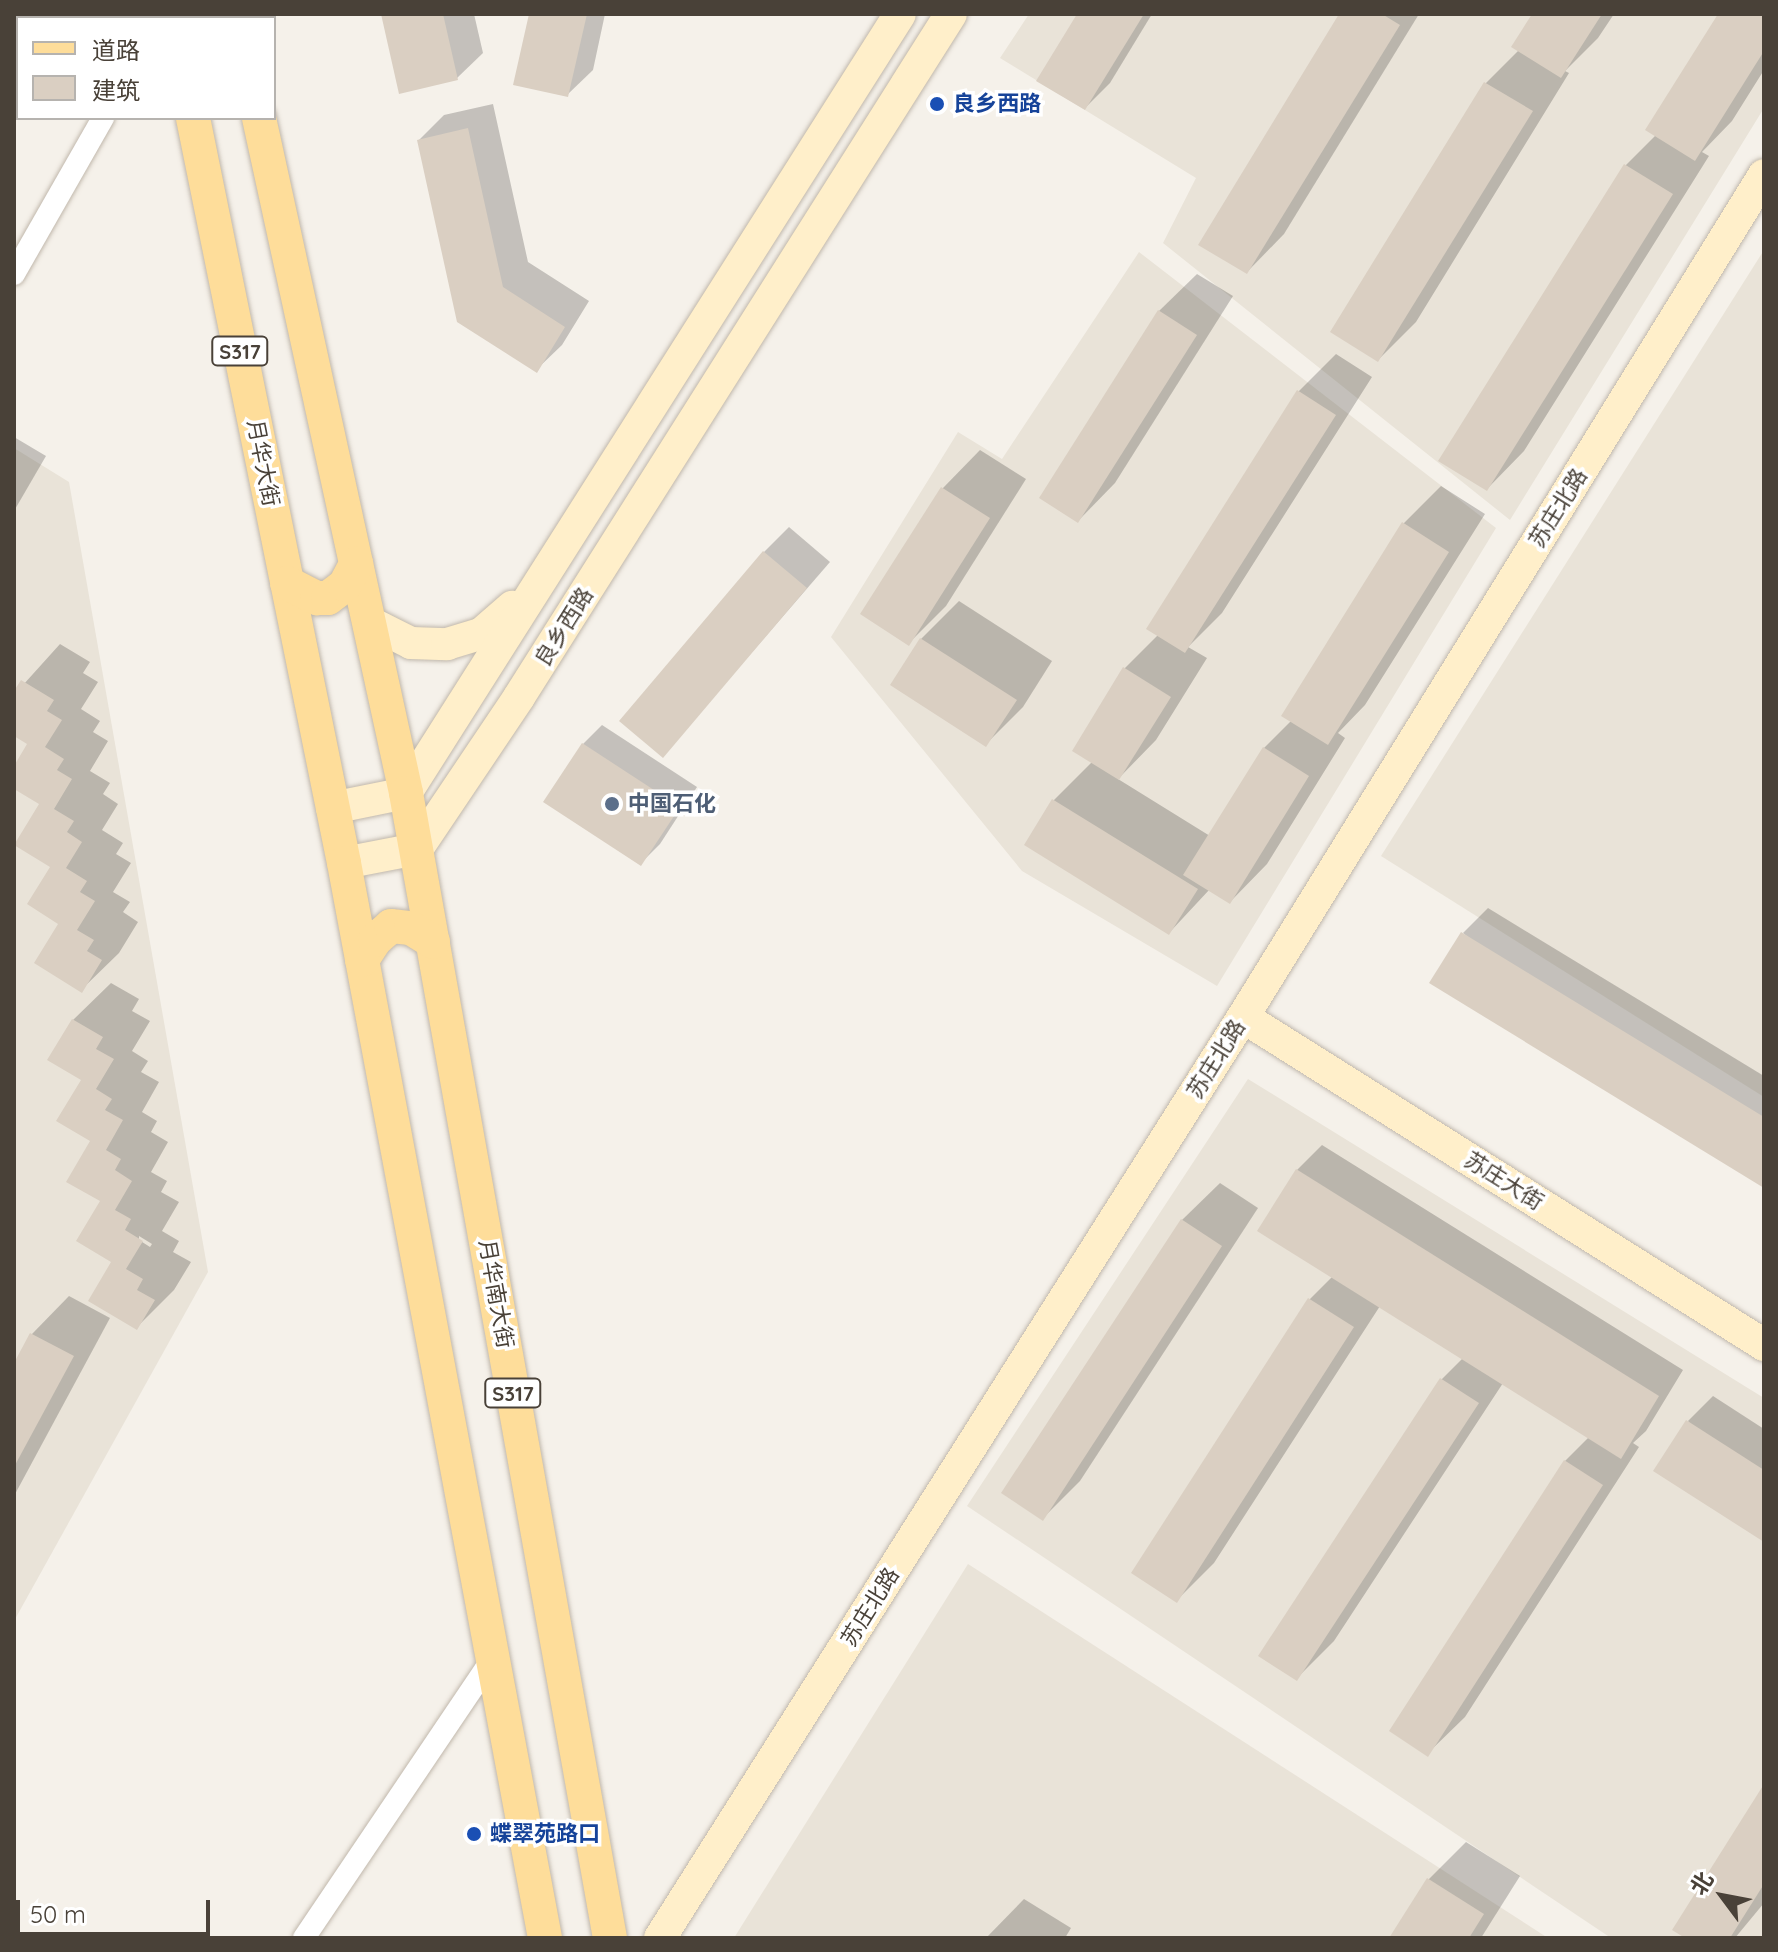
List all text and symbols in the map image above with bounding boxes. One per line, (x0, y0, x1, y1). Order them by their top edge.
legend (16, 16, 276, 120)
text: 道路 (92, 35, 140, 65)
text: 建筑 (92, 75, 140, 105)
place label: 良乡西路 (953, 91, 1041, 117)
marker: 良乡西路 (928, 95, 946, 113)
road number: S317 (210, 335, 270, 367)
street label: 月华大街 (242, 417, 284, 509)
street label: 苏庄北路 (1523, 464, 1593, 552)
street label: 良乡西路 (529, 583, 599, 671)
place label: 中国石化 (628, 791, 716, 817)
marker: 中国石化 (603, 795, 621, 813)
street label: 苏庄北路 (1181, 1015, 1251, 1103)
street label: 苏庄大街 (1460, 1146, 1548, 1216)
street label: 月华南大街 (473, 1238, 519, 1350)
road number: S317 (483, 1377, 543, 1409)
street label: 苏庄北路 (835, 1563, 905, 1651)
place label: 蝶翠苑路口 (490, 1821, 600, 1847)
marker: 蝶翠苑路口 (465, 1825, 483, 1843)
north arrow (1682, 1856, 1762, 1936)
text: 北 (1684, 1867, 1719, 1900)
scale bar (20, 1884, 214, 1934)
text: 50 m (30, 1899, 86, 1929)

